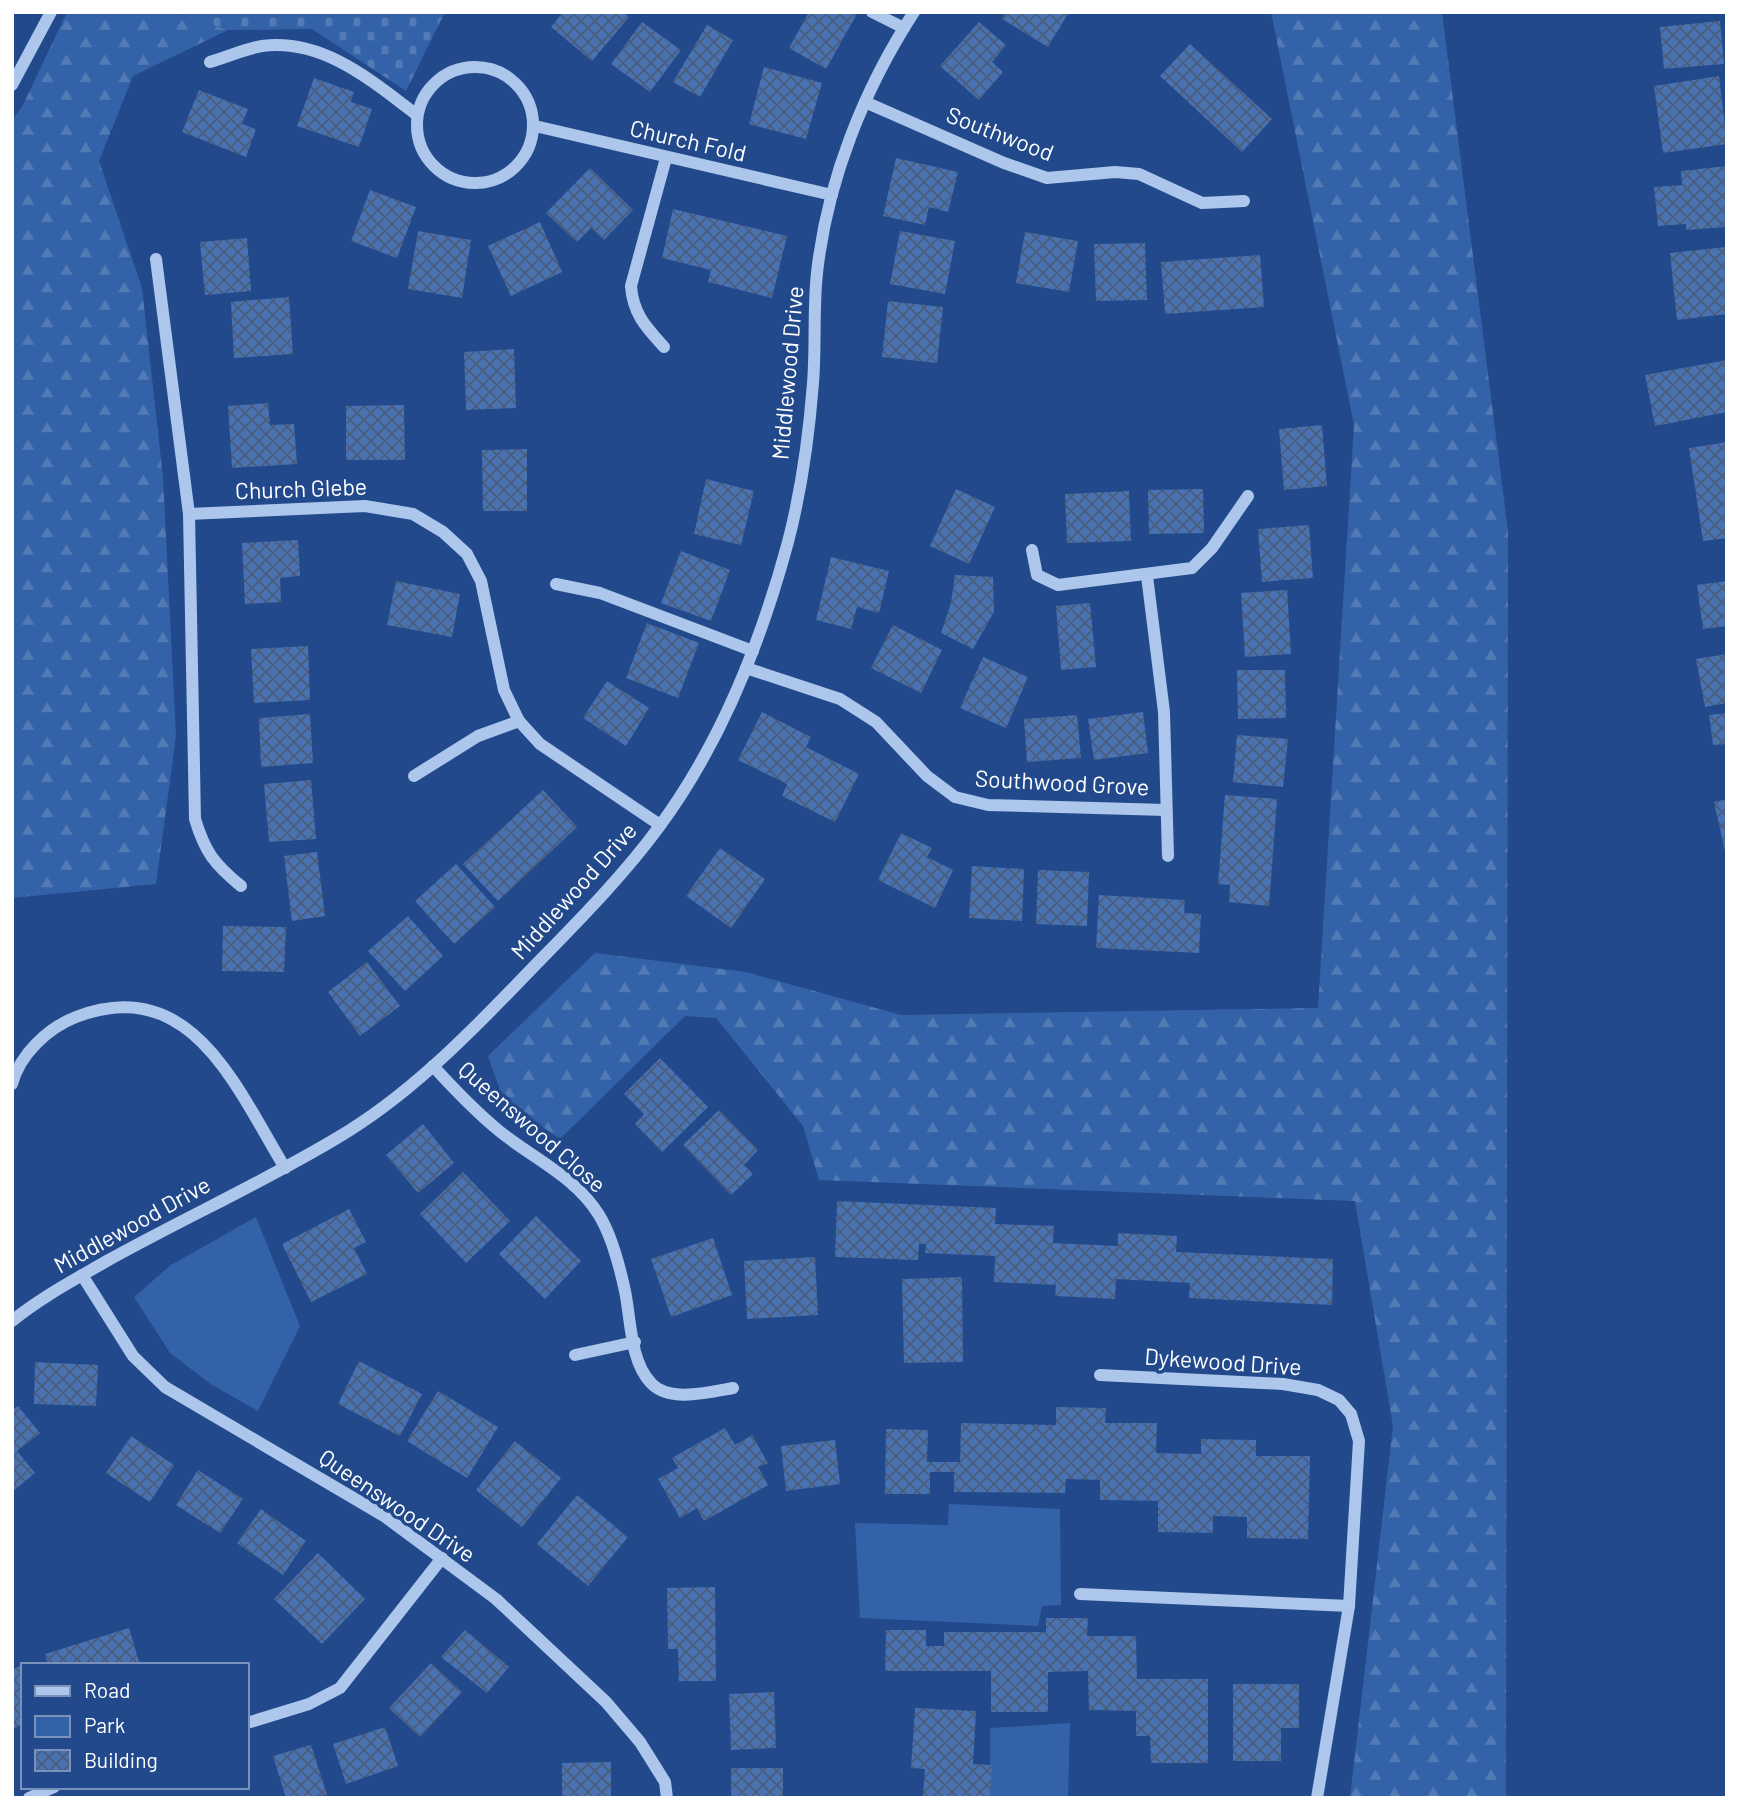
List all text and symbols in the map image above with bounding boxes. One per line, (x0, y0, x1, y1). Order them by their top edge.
street label: Southwood (943, 100, 1058, 166)
street label: Church Fold (627, 113, 749, 167)
street label: Middlewood Drive (765, 285, 809, 461)
street label: Church Glebe (234, 472, 368, 504)
street label: Southwood Grove (974, 763, 1150, 801)
street label: Middlewood Drive (505, 816, 642, 964)
street label: Queenswood Close (453, 1055, 612, 1198)
street label: Middlewood Drive (48, 1170, 215, 1279)
street label: Dykewood Drive (1144, 1342, 1303, 1380)
street label: Queenswood Drive (314, 1443, 481, 1568)
legend (21, 1663, 248, 1789)
text: Road (84, 1677, 130, 1702)
text: Park (84, 1712, 125, 1737)
text: Building (84, 1747, 158, 1772)

